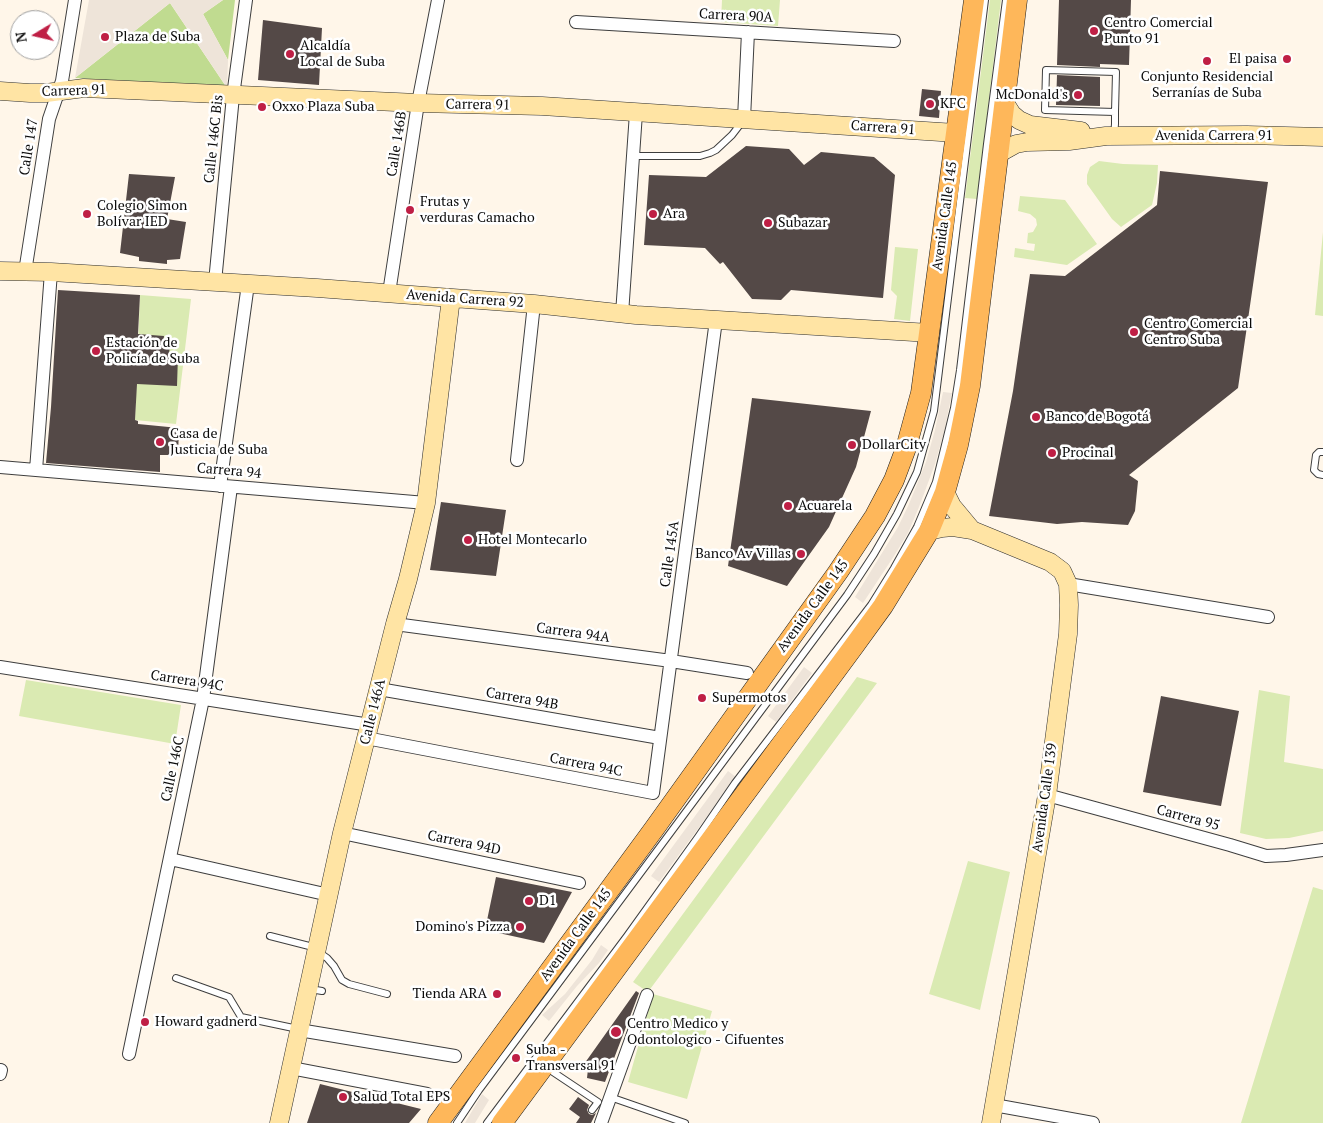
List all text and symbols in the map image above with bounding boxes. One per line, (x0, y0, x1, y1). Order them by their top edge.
street label: Carrera 90A (699, 6, 773, 26)
north arrow (10, 10, 60, 60)
place label: Centro Comercial Punto 91 (1104, 15, 1213, 48)
marker: Centro Comercial Punto 91 (1088, 25, 1100, 37)
place label: Plaza de Suba (115, 29, 200, 45)
text: N (10, 31, 31, 44)
marker: Plaza de Suba (99, 31, 111, 43)
place label: Alcaldía Local de Suba (300, 38, 385, 70)
marker: Alcaldía Local de Suba (284, 48, 296, 60)
place label: El paisa (1229, 51, 1277, 67)
marker: El paisa (1281, 53, 1293, 65)
marker: Conjunto Residencial Serranías de Suba (1201, 55, 1213, 67)
place label: Conjunto Residencial Serranías de Suba (1141, 69, 1273, 102)
street label: Carrera 91 (41, 81, 107, 101)
place label: McDonald's (996, 87, 1068, 103)
marker: McDonald's (1072, 89, 1084, 101)
street label: Calle 146C Bis (201, 94, 227, 184)
street label: Carrera 91 (446, 96, 510, 114)
place label: KFC (940, 96, 966, 112)
marker: KFC (924, 98, 936, 110)
place label: Oxxo Plaza Suba (272, 99, 375, 115)
marker: Oxxo Plaza Suba (256, 101, 268, 113)
street label: Calle 146B (384, 110, 410, 178)
street label: Calle 147 (16, 117, 42, 177)
street label: Carrera 91 (850, 117, 916, 139)
street label: Avenida Carrera 91 (1155, 128, 1273, 144)
street label: Avenida Calle 145 (929, 160, 961, 272)
place label: Frutas y verduras Camacho (420, 194, 535, 226)
place label: Colegio Simon Bolívar IED (97, 198, 187, 230)
marker: Frutas y verduras Camacho (404, 204, 416, 216)
place label: Ara (663, 206, 685, 222)
marker: Colegio Simon Bolívar IED (81, 208, 93, 220)
marker: Ara (647, 208, 659, 220)
place label: Subazar (778, 215, 828, 231)
marker: Subazar (762, 217, 774, 229)
street label: Avenida Carrera 92 (406, 287, 524, 311)
place label: Centro Comercial Centro Suba (1144, 316, 1253, 348)
marker: Centro Comercial Centro Suba (1128, 326, 1140, 338)
place label: Estación de Policía de Suba (106, 335, 200, 368)
marker: Estación de Policía de Suba (90, 345, 102, 357)
place label: Banco de Bogotá (1046, 409, 1149, 425)
marker: Banco de Bogotá (1030, 411, 1042, 423)
place label: Casa de Justicia de Suba (170, 426, 268, 458)
marker: Casa de Justicia de Suba (154, 436, 166, 448)
place label: DollarCity (862, 437, 926, 453)
marker: DollarCity (846, 439, 858, 451)
place label: Procinal (1062, 445, 1114, 461)
marker: Procinal (1046, 447, 1058, 459)
street label: Carrera 94 (196, 460, 262, 482)
place label: Acuarela (798, 498, 852, 514)
marker: Acuarela (782, 500, 794, 512)
street label: Calle 145A (657, 520, 683, 588)
place label: Hotel Montecarlo (478, 532, 587, 548)
marker: Hotel Montecarlo (462, 534, 474, 546)
place label: Banco Av Villas (695, 546, 791, 562)
marker: Banco Av Villas (795, 548, 807, 560)
street label: Avenida Calle 145 (774, 556, 852, 656)
street label: Carrera 94A (535, 620, 611, 646)
street label: Carrera 94C (149, 667, 225, 695)
street label: Calle 146A (357, 678, 389, 746)
street label: Carrera 94B (484, 684, 560, 714)
place label: Supermotos (712, 690, 787, 706)
marker: Supermotos (696, 692, 708, 704)
street label: Calle 146C (158, 735, 188, 803)
street label: Avenida Calle 139 (1029, 742, 1061, 854)
street label: Carrera 94C (548, 750, 624, 780)
street label: Carrera 95 (1155, 802, 1221, 834)
street label: Carrera 94D (426, 827, 502, 859)
street label: Avenida Calle 145 (537, 885, 615, 985)
place label: D1 (539, 893, 556, 909)
marker: D1 (523, 895, 535, 907)
place label: Domino's Pizza (415, 919, 510, 935)
marker: Domino's Pizza (514, 921, 526, 933)
place label: Tienda ARA (412, 986, 487, 1002)
marker: Tienda ARA (491, 988, 503, 1000)
place label: Howard gadnerd (155, 1014, 257, 1030)
marker: Howard gadnerd (139, 1016, 151, 1028)
place label: Centro Medico y Odontologico - Cifuentes (627, 1016, 784, 1048)
marker: Centro Medico y Odontologico - Cifuentes (609, 1025, 623, 1039)
place label: Suba - Transversal 91 (526, 1042, 616, 1074)
marker: Suba - Transversal 91 (510, 1052, 522, 1064)
place label: Salud Total EPS (353, 1089, 450, 1105)
marker: Salud Total EPS (337, 1091, 349, 1103)

